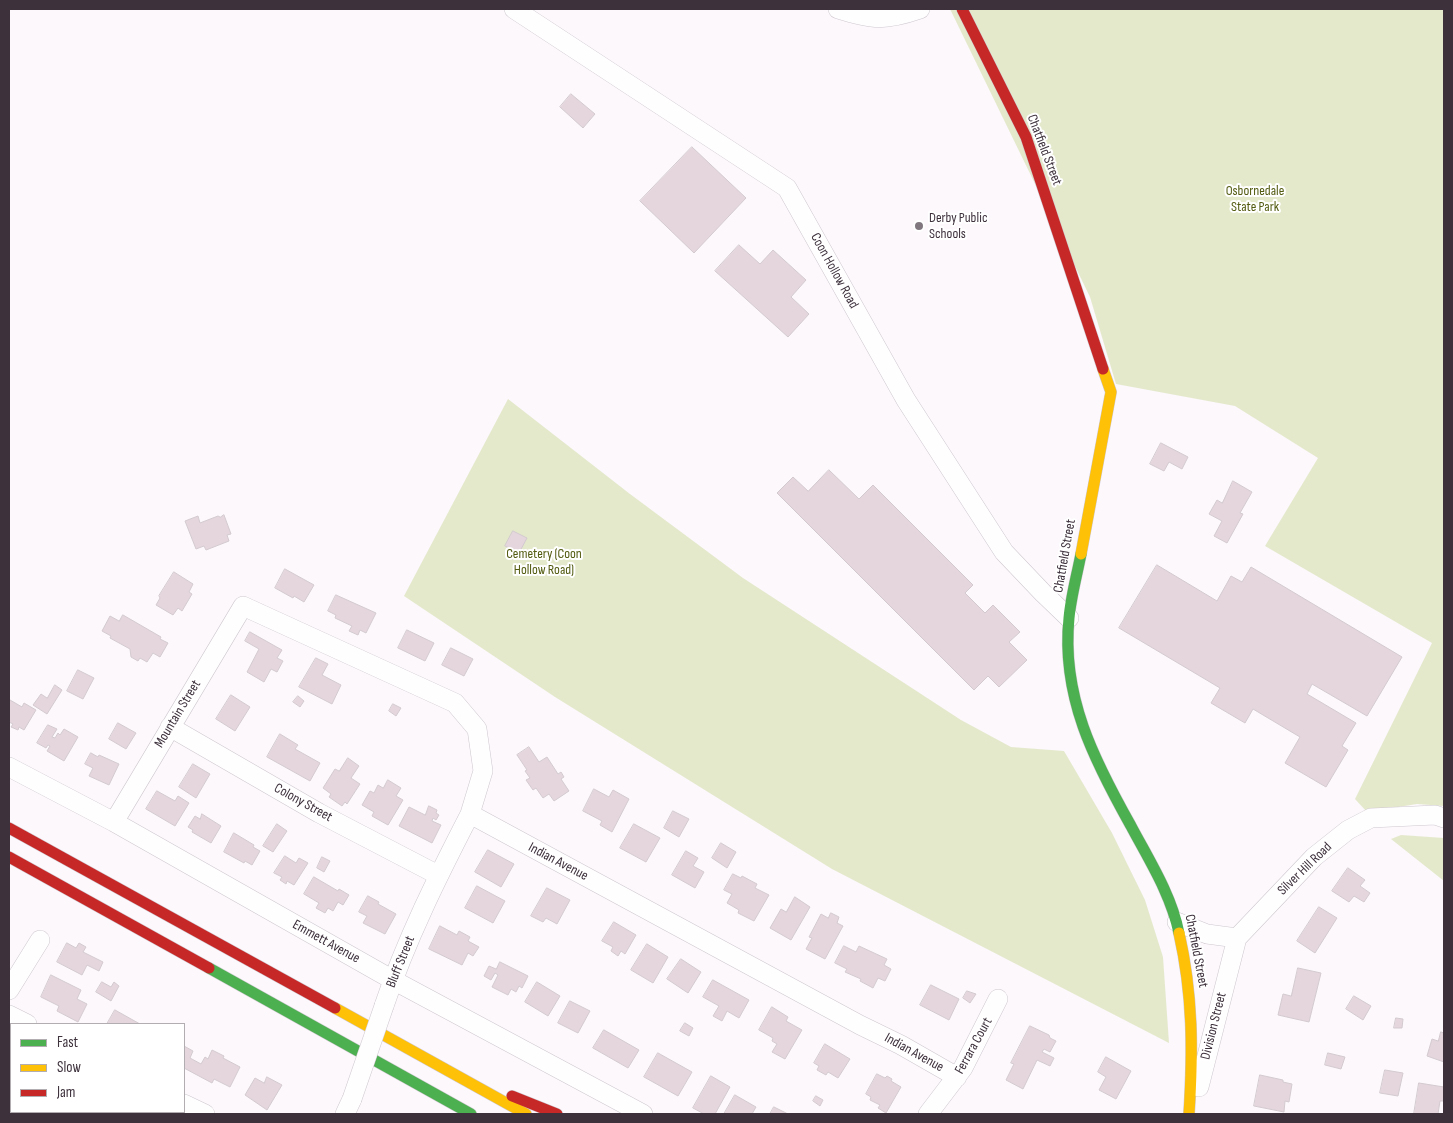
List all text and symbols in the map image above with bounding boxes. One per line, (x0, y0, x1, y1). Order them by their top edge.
street label: Chatfield Street (1023, 112, 1065, 188)
park label: Osbornedale State Park (1226, 183, 1284, 216)
place label: Derby Public Schools (929, 210, 988, 242)
marker: Derby Public Schools (913, 220, 925, 232)
street label: Coon Hollow Road (806, 230, 862, 312)
street label: Chatfield Street (1050, 518, 1080, 594)
park label: Cemetery (Coon Hollow Road) (506, 546, 582, 578)
street label: Mountain Street (151, 677, 205, 751)
street label: Colony Street (271, 780, 335, 826)
street label: Indian Avenue (525, 839, 591, 885)
street label: Silver Hill Road (1274, 839, 1336, 899)
street label: Chatfield Street (1181, 913, 1211, 989)
street label: Emmett Avenue (289, 917, 363, 967)
street label: Bluff Street (383, 934, 419, 990)
street label: Division Street (1198, 991, 1230, 1061)
street label: Ferrara Court (952, 1015, 996, 1077)
legend (10, 1023, 185, 1113)
street label: Indian Avenue (881, 1030, 947, 1076)
text: Fast (57, 1033, 78, 1052)
text: Slow (57, 1058, 81, 1077)
text: Jam (57, 1083, 75, 1102)

